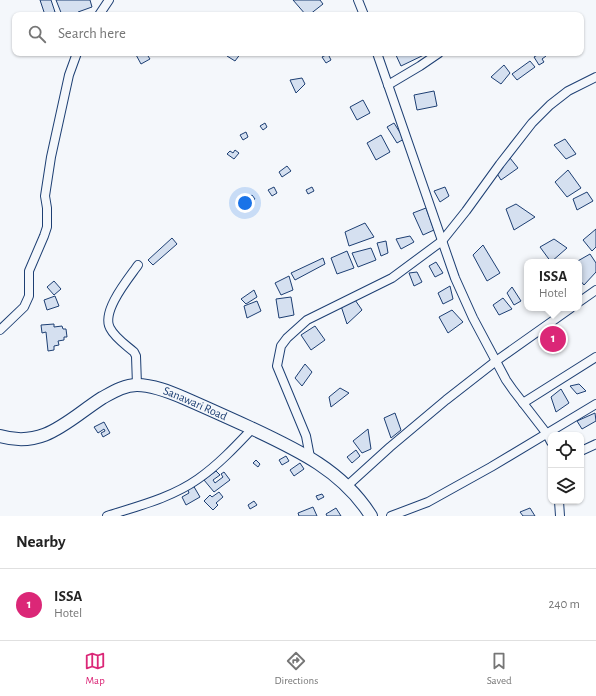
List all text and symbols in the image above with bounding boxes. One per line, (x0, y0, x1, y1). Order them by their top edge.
search box (12, 12, 584, 56)
icon: search (26, 23, 48, 45)
text: Search here (58, 26, 126, 41)
your location (235, 193, 255, 213)
popup (524, 259, 582, 311)
text: ISSA (539, 269, 567, 284)
text: Hotel (539, 287, 567, 300)
pin: 1 (540, 324, 566, 354)
street label: Sanawari Road (162, 384, 229, 422)
map controls (548, 432, 584, 504)
button: locate (548, 432, 584, 468)
button: layers (548, 468, 584, 504)
text: Nearby (16, 533, 66, 550)
text: ISSA (54, 589, 82, 604)
text: 1 (27, 598, 31, 611)
text: 240 m (548, 598, 580, 611)
text: Hotel (54, 607, 82, 620)
tab: Map (84, 650, 106, 687)
tab: Directions (274, 650, 318, 687)
tab: Saved (487, 650, 512, 687)

